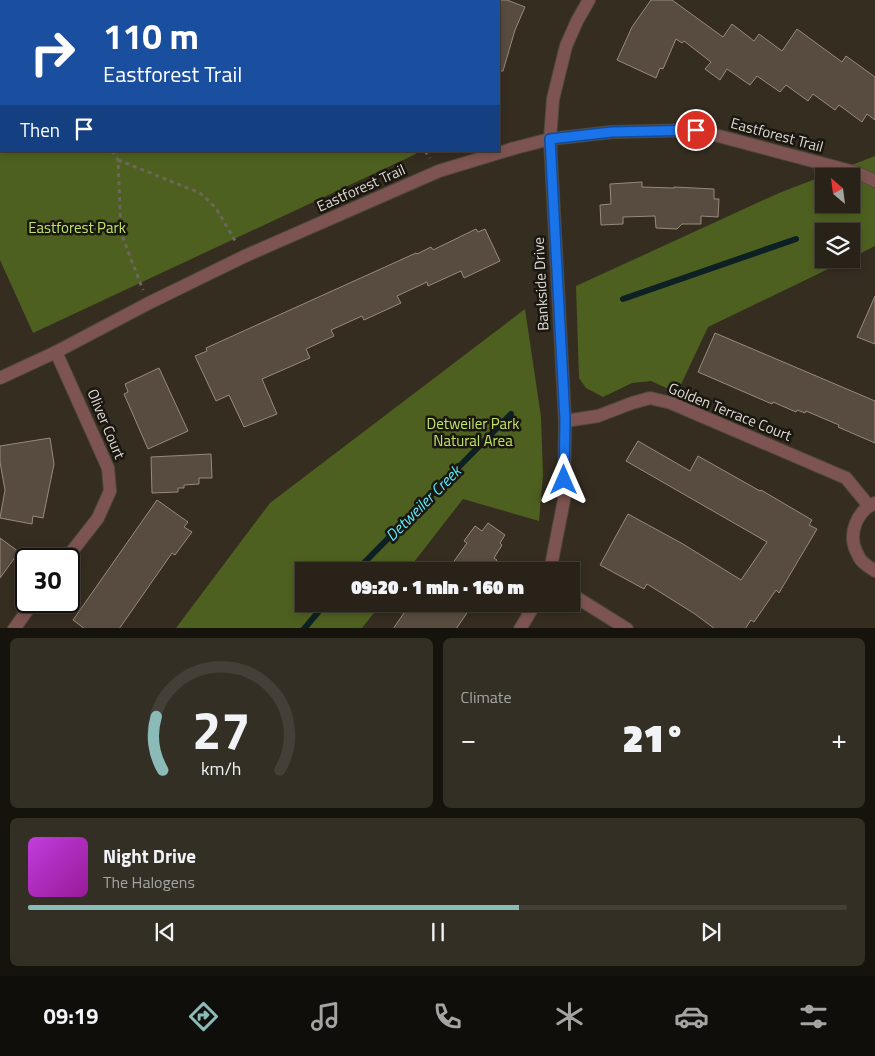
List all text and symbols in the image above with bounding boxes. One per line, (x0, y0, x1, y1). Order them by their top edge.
text: 110 m (103, 9, 199, 63)
icon: right (20, 20, 85, 85)
text: Eastforest Trail (103, 57, 242, 91)
pin (675, 109, 717, 151)
street label: Eastforest Trail (728, 111, 826, 158)
text: Then (20, 115, 60, 144)
icon: arrive (70, 115, 98, 143)
icon: arrive (682, 116, 710, 144)
street label: Eastforest Trail (313, 158, 409, 217)
north arrow (815, 168, 860, 212)
map controls (815, 168, 860, 268)
park label: Eastforest Park (28, 216, 126, 239)
button: layers (815, 223, 860, 268)
street label: Bankside Drive (527, 237, 554, 332)
street label: Golden Terrace Court (665, 376, 796, 447)
street label: Oliver Court (81, 385, 132, 463)
park label: Detweiler Park Natural Area (427, 412, 519, 452)
position arrow (537, 453, 589, 505)
water label: Detweiler Creek (380, 458, 468, 546)
speed limit sign: 30 (15, 548, 80, 613)
text: 09:20 · 1 min · 160 m (351, 572, 524, 601)
text: Climate (461, 685, 512, 709)
text: 27 (192, 690, 250, 769)
text: 21° (622, 709, 685, 767)
text: − (461, 717, 476, 760)
text: + (831, 717, 847, 760)
text: km/h (201, 755, 241, 782)
text: Night Drive (103, 841, 196, 870)
text: The Halogens (103, 870, 195, 894)
icon: previous (151, 918, 179, 946)
icon: pause (424, 918, 452, 946)
icon: next (697, 918, 725, 946)
text: 09:19 (44, 999, 98, 1033)
icon: directions (186, 999, 221, 1034)
icon: music (308, 999, 343, 1034)
icon: phone (430, 999, 465, 1034)
icon: climate (552, 999, 587, 1034)
icon: car (674, 999, 709, 1034)
icon: filters (796, 999, 831, 1034)

